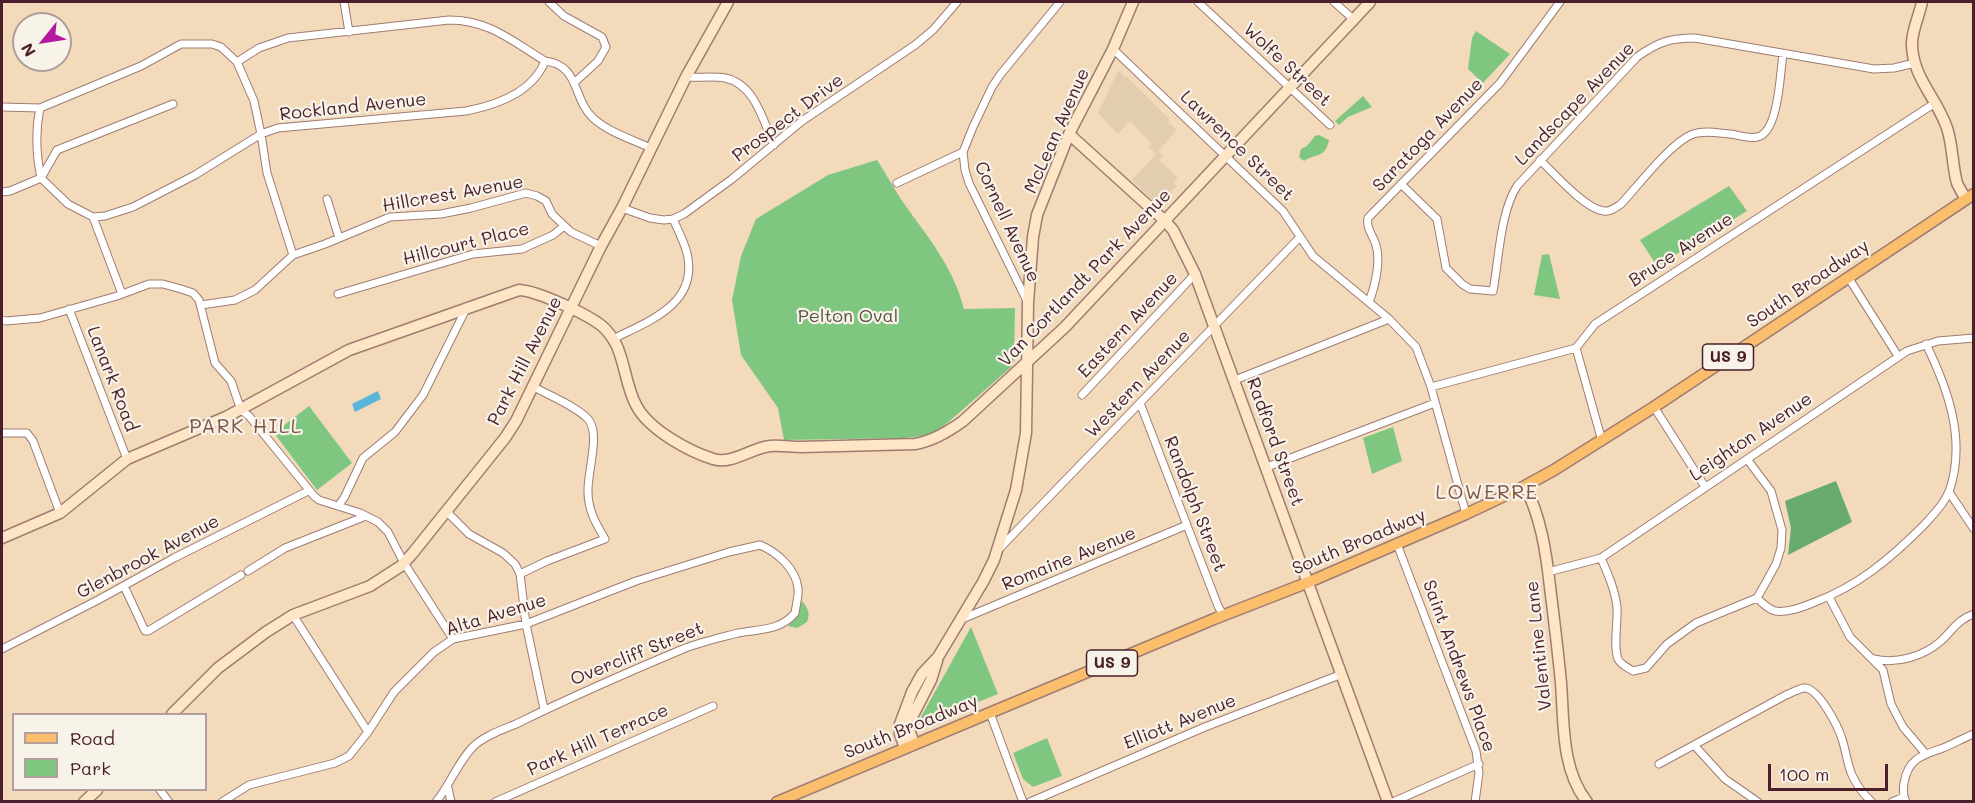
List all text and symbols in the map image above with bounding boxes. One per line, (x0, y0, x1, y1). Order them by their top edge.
north arrow (12, 12, 72, 72)
street label: Wolfe Street (1239, 19, 1335, 111)
street label: Landscape Avenue (1511, 38, 1639, 170)
text: N (16, 40, 40, 61)
street label: McLean Avenue (1020, 65, 1094, 197)
street label: Prospect Drive (728, 69, 848, 167)
street label: Saratoga Avenue (1368, 74, 1488, 196)
street label: Lawrence Street (1176, 86, 1298, 206)
street label: Rockland Avenue (279, 89, 427, 125)
street label: Cornell Avenue (970, 158, 1044, 286)
street label: Hillcrest Avenue (381, 171, 525, 217)
street label: Van Cortlandt Park Avenue (994, 185, 1176, 371)
street label: Bruce Avenue (1625, 208, 1737, 292)
street label: Hillcourt Place (400, 218, 532, 270)
street label: South Broadway (1743, 235, 1873, 333)
street label: Eastern Avenue (1074, 268, 1182, 382)
street label: Park Hill Avenue (483, 293, 567, 429)
park label: Pelton Oval (798, 305, 898, 327)
street label: Lanark Road (82, 323, 142, 435)
street label: Western Avenue (1081, 325, 1195, 443)
road number: US 9 (1702, 344, 1754, 370)
street label: Radford Street (1242, 375, 1308, 509)
street label: Leighton Avenue (1686, 388, 1816, 486)
district label: PARK HILL (189, 415, 303, 439)
street label: Randolph Street (1159, 433, 1231, 575)
district label: LOWERRE (1436, 481, 1538, 505)
street label: South Broadway (1289, 504, 1429, 580)
street label: Glenbrook Avenue (73, 510, 223, 604)
street label: Romaine Avenue (999, 522, 1139, 596)
street label: Saint Andrews Place (1418, 577, 1500, 755)
street label: Valentine Lane (1521, 580, 1557, 712)
street label: Alta Avenue (443, 589, 549, 641)
street label: Overcliff Street (567, 617, 707, 691)
road number: US 9 (1086, 650, 1138, 676)
street label: South Broadway (841, 690, 981, 764)
street label: Elliott Avenue (1121, 690, 1239, 754)
street label: Park Hill Terrace (524, 699, 672, 781)
legend (12, 713, 207, 791)
text: Road (70, 726, 115, 750)
scale bar (1771, 752, 1891, 790)
text: Park (70, 756, 111, 780)
text: 100 m (1779, 762, 1829, 786)

